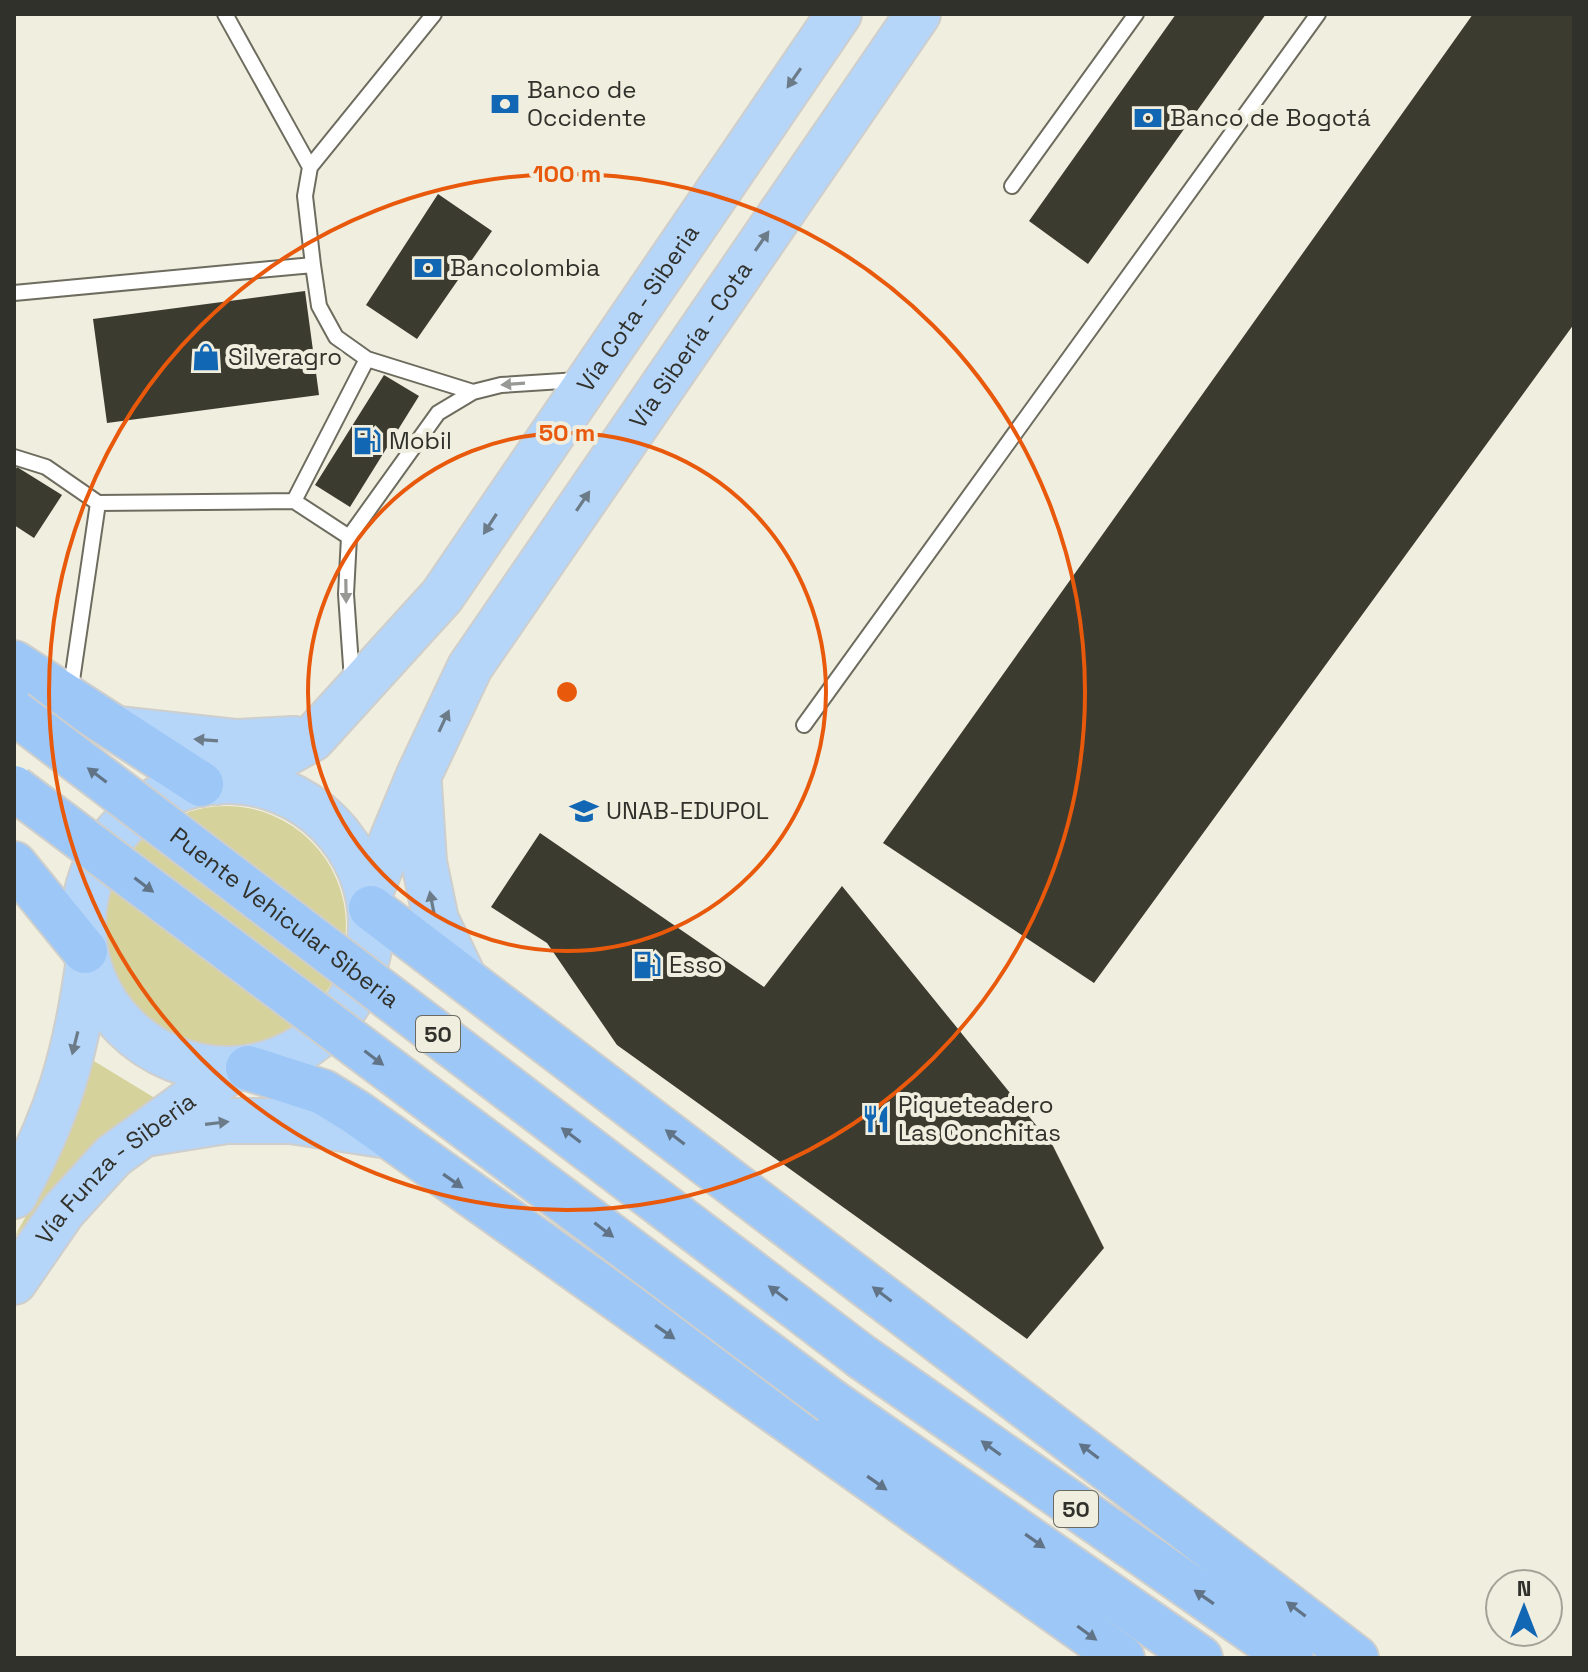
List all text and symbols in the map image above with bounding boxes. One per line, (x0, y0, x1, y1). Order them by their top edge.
one-way arrow (787, 68, 802, 89)
place label: Banco de Occidente (527, 74, 647, 133)
bank icon: Banco de Occidente (490, 89, 520, 119)
place label: Banco de Bogotá (1170, 102, 1371, 133)
bank icon: Banco de Bogotá (1133, 103, 1163, 133)
text: 100 m (533, 158, 601, 189)
street label: Vía Cota - Siberia (570, 218, 706, 398)
one-way arrow (754, 230, 769, 251)
place label: Bancolombia (450, 252, 600, 283)
bank icon: Bancolombia (413, 253, 443, 283)
street label: Vía Sibería - Cota (622, 255, 759, 434)
place label: Silveragro (228, 341, 342, 372)
shop icon: Silveragro (191, 342, 221, 372)
one-way arrow (500, 378, 525, 391)
text: 50 m (539, 417, 595, 448)
place label: Mobil (389, 425, 452, 456)
fuel station icon: Mobil (352, 426, 382, 456)
one-way arrow (575, 491, 590, 512)
one-way arrow (483, 513, 498, 535)
one-way arrow (340, 579, 353, 604)
centre of rings (553, 678, 581, 706)
one-way arrow (437, 709, 451, 732)
one-way arrow (193, 733, 218, 746)
one-way arrow (87, 767, 107, 783)
place label: UNAB-EDUPOL (606, 795, 769, 826)
school or university icon: UNAB-EDUPOL (569, 796, 599, 826)
street label: Puente Vehicular Siberia (164, 820, 406, 1015)
one-way arrow (133, 876, 154, 892)
one-way arrow (426, 890, 438, 915)
place label: Esso (669, 949, 723, 980)
fuel station icon: Esso (632, 950, 662, 980)
road number: 50 (416, 1016, 460, 1052)
one-way arrow (68, 1031, 81, 1056)
one-way arrow (364, 1049, 384, 1065)
street label: Vía Funza - Siberia (29, 1085, 202, 1250)
place label: Piqueteadero Las Conchitas (898, 1089, 1061, 1148)
restaurant icon: Piqueteadero Las Conchitas (861, 1104, 891, 1134)
one-way arrow (205, 1116, 230, 1129)
one-way arrow (561, 1128, 581, 1144)
one-way arrow (664, 1129, 686, 1145)
one-way arrow (442, 1173, 463, 1188)
one-way arrow (594, 1222, 614, 1238)
one-way arrow (768, 1285, 788, 1301)
one-way arrow (872, 1287, 892, 1303)
one-way arrow (654, 1324, 675, 1339)
one-way arrow (980, 1441, 1001, 1457)
one-way arrow (1079, 1444, 1099, 1460)
one-way arrow (866, 1474, 887, 1490)
road number: 50 (1054, 1491, 1098, 1527)
one-way arrow (1024, 1533, 1045, 1548)
north arrow (1484, 1568, 1564, 1648)
text: N (1517, 1574, 1531, 1602)
one-way arrow (1193, 1590, 1214, 1605)
one-way arrow (1286, 1601, 1306, 1617)
one-way arrow (1076, 1625, 1098, 1641)

